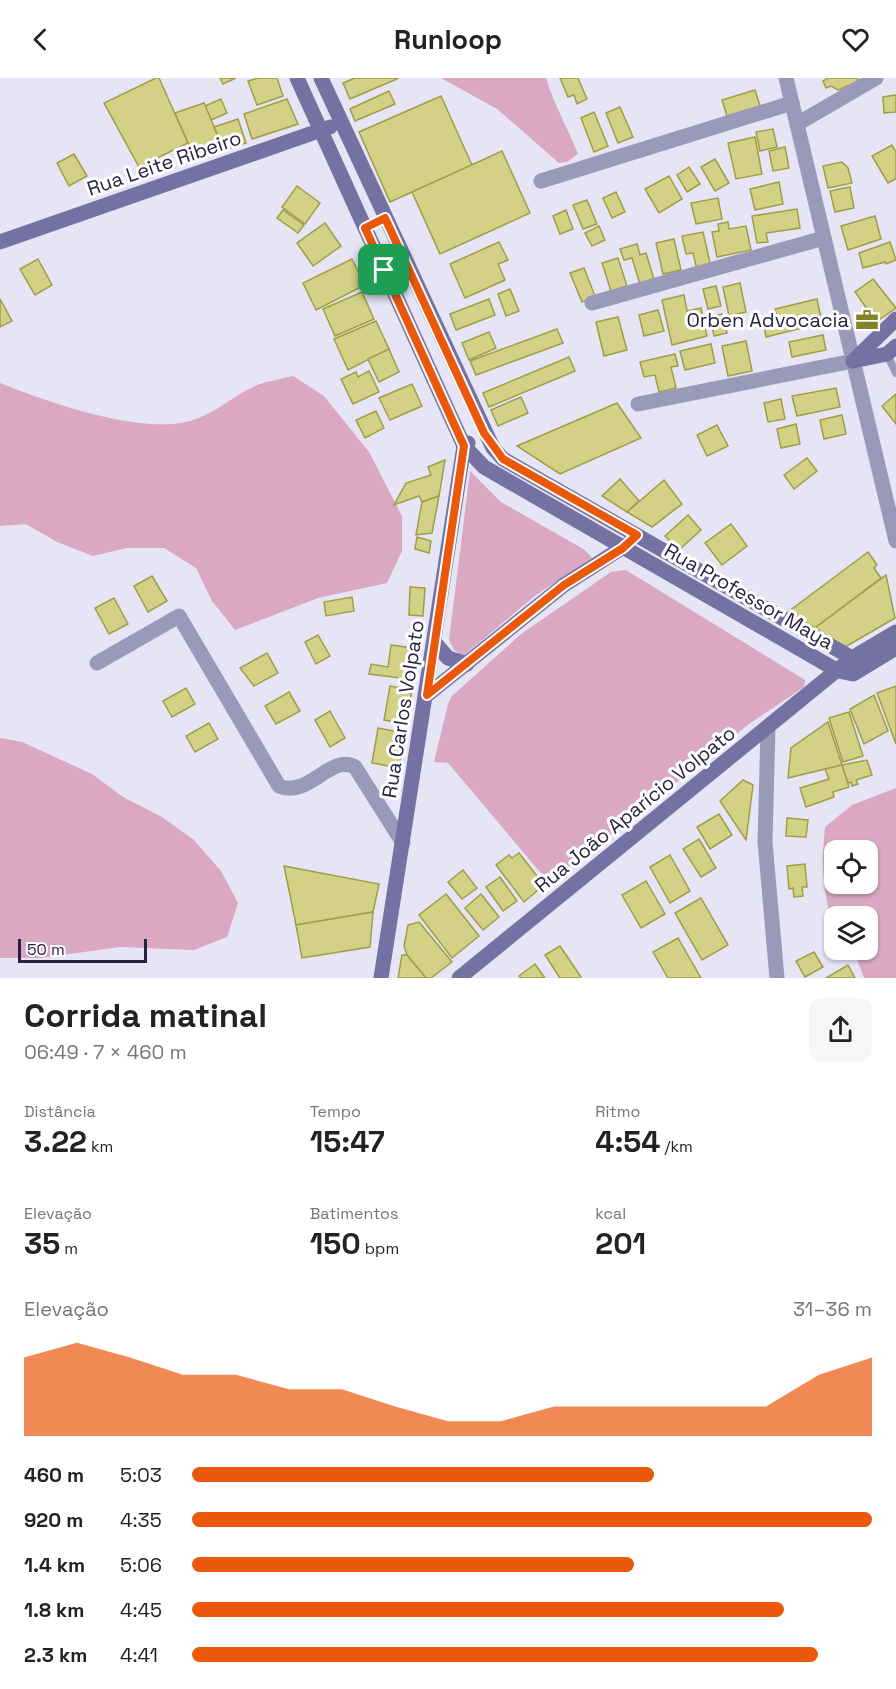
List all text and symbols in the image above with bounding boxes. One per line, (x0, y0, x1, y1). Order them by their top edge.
text: Runloop (394, 22, 502, 57)
icon: back (24, 23, 57, 56)
icon: heart (839, 23, 872, 56)
street label: Rua Leite Ribeiro (83, 124, 245, 202)
pin (358, 244, 409, 295)
icon: arrive (367, 253, 400, 286)
place label: Orben Advocacia (686, 307, 849, 333)
office icon: Orben Advocacia (854, 307, 880, 333)
street label: Rua Professor Maya (660, 537, 838, 655)
street label: Rua Carlos Volpato (376, 618, 430, 800)
street label: Rua João Aparício Volpato (529, 720, 741, 898)
map controls (824, 840, 878, 960)
button: locate (824, 840, 878, 894)
button: layers (824, 906, 878, 960)
scale bar (18, 936, 147, 964)
text: 50 m (27, 939, 65, 960)
text: Corrida matinal (24, 995, 267, 1037)
button: share (809, 998, 872, 1061)
text: 06:49 · 7 × 460 m (24, 1039, 187, 1065)
text: Distância (24, 1101, 96, 1122)
text: Tempo (310, 1101, 361, 1122)
text: Ritmo (595, 1101, 640, 1122)
text: 3.22 (24, 1122, 87, 1161)
text: 15:47 (310, 1122, 385, 1161)
text: 4:54 (595, 1122, 660, 1161)
text: km (87, 1136, 113, 1157)
text: /km (660, 1136, 693, 1157)
text: Elevação (24, 1203, 92, 1224)
text: Batimentos (310, 1203, 398, 1224)
text: kcal (595, 1203, 626, 1224)
text: 35 (24, 1224, 60, 1263)
text: 150 (310, 1224, 361, 1263)
text: 201 (595, 1224, 646, 1263)
text: m (60, 1238, 78, 1259)
text: bpm (361, 1238, 399, 1259)
text: Elevação (24, 1296, 109, 1322)
text: 31–36 m (793, 1296, 872, 1322)
text: 460 m (24, 1462, 84, 1488)
text: 5:03 (120, 1462, 162, 1488)
text: 920 m (24, 1507, 83, 1533)
text: 4:35 (120, 1507, 162, 1533)
text: 1.4 km (24, 1552, 85, 1578)
text: 5:06 (120, 1552, 162, 1578)
text: 1.8 km (24, 1597, 84, 1623)
text: 4:45 (120, 1597, 162, 1623)
text: 2.3 km (24, 1642, 87, 1668)
text: 4:41 (120, 1642, 158, 1668)

